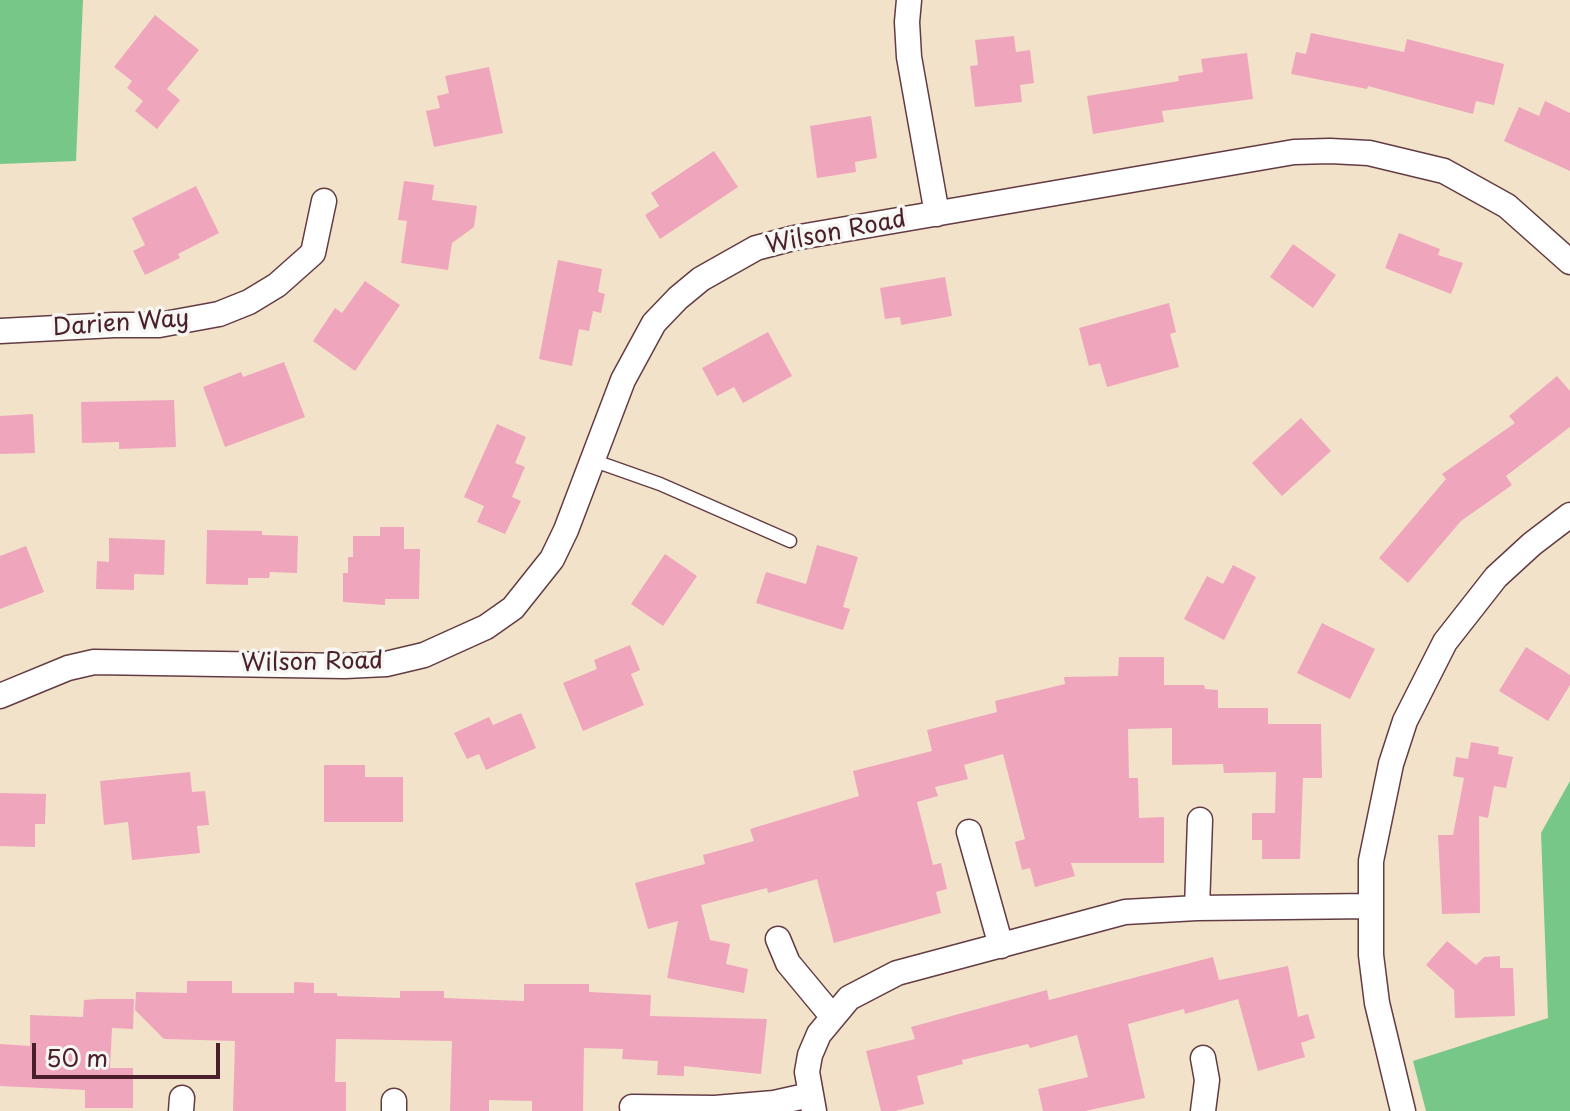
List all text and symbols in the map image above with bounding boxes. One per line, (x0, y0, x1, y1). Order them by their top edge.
street label: Wilson Road (763, 205, 909, 261)
street label: Darien Way (52, 305, 190, 343)
street label: Wilson Road (241, 647, 383, 679)
scale bar (36, 1027, 224, 1077)
text: 50 m (46, 1039, 108, 1075)

